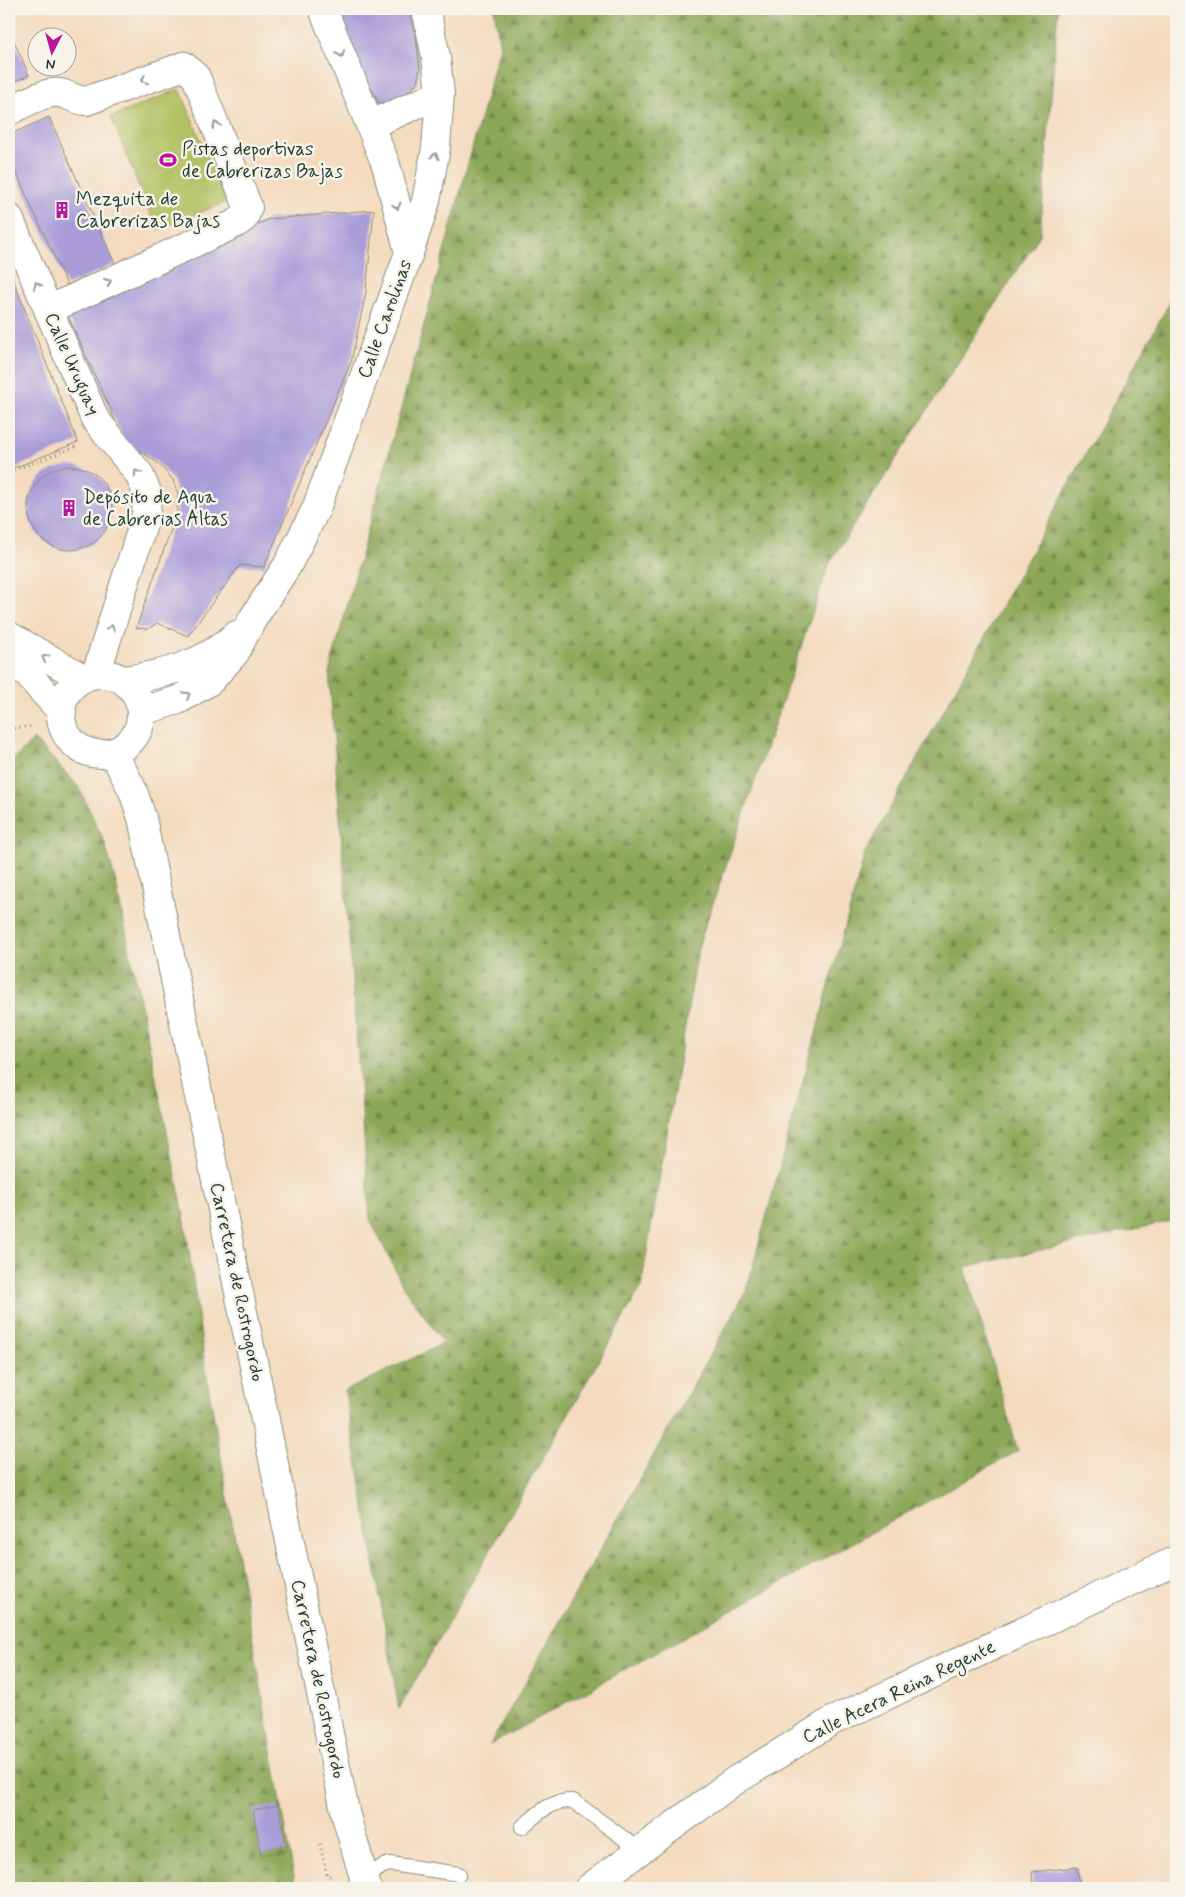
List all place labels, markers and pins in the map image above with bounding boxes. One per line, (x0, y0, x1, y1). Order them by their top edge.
place label: Pistas deportivas de Cabrerizas Bajas (182, 137, 343, 185)
sports icon: Pistas deportivas de Cabrerizas Bajas (158, 150, 178, 170)
place label: Mezquita de Cabrerizas Bajas (76, 187, 220, 235)
building icon: Mezquita de Cabrerizas Bajas (52, 200, 72, 220)
place label: Depósito de Agua de Cabrerias Altas (83, 485, 228, 532)
building icon: Depósito de Agua de Cabrerias Altas (59, 498, 79, 518)

